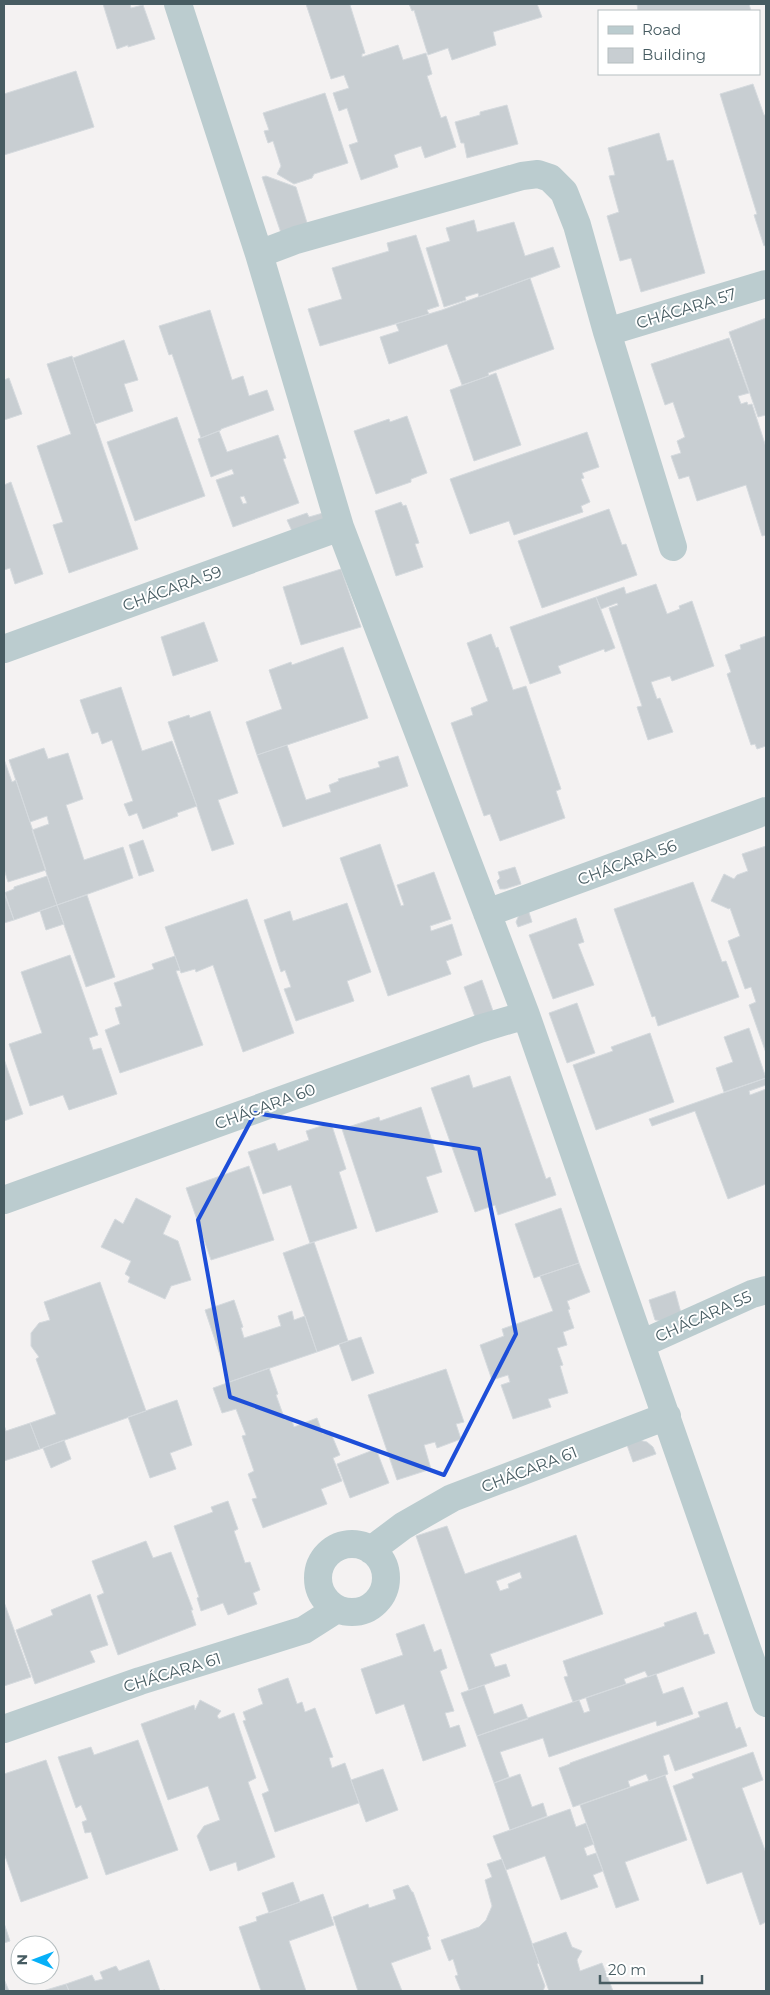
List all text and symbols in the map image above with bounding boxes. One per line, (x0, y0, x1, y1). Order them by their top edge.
legend (598, 10, 760, 75)
text: Road (642, 20, 681, 39)
text: Building (642, 45, 706, 64)
street label: CHÁCARA 57 (634, 284, 739, 333)
street label: CHÁCARA 59 (120, 562, 224, 615)
street label: CHÁCARA 56 (575, 836, 680, 889)
street label: CHÁCARA 60 (212, 1079, 318, 1133)
street label: CHÁCARA 55 (652, 1287, 754, 1346)
street label: CHÁCARA 61 (479, 1443, 580, 1496)
street label: CHÁCARA 61 (121, 1649, 223, 1696)
north arrow (10, 1935, 60, 1985)
scale bar (600, 1952, 702, 1984)
text: N (13, 1954, 31, 1966)
text: 20 m (608, 1960, 646, 1979)

